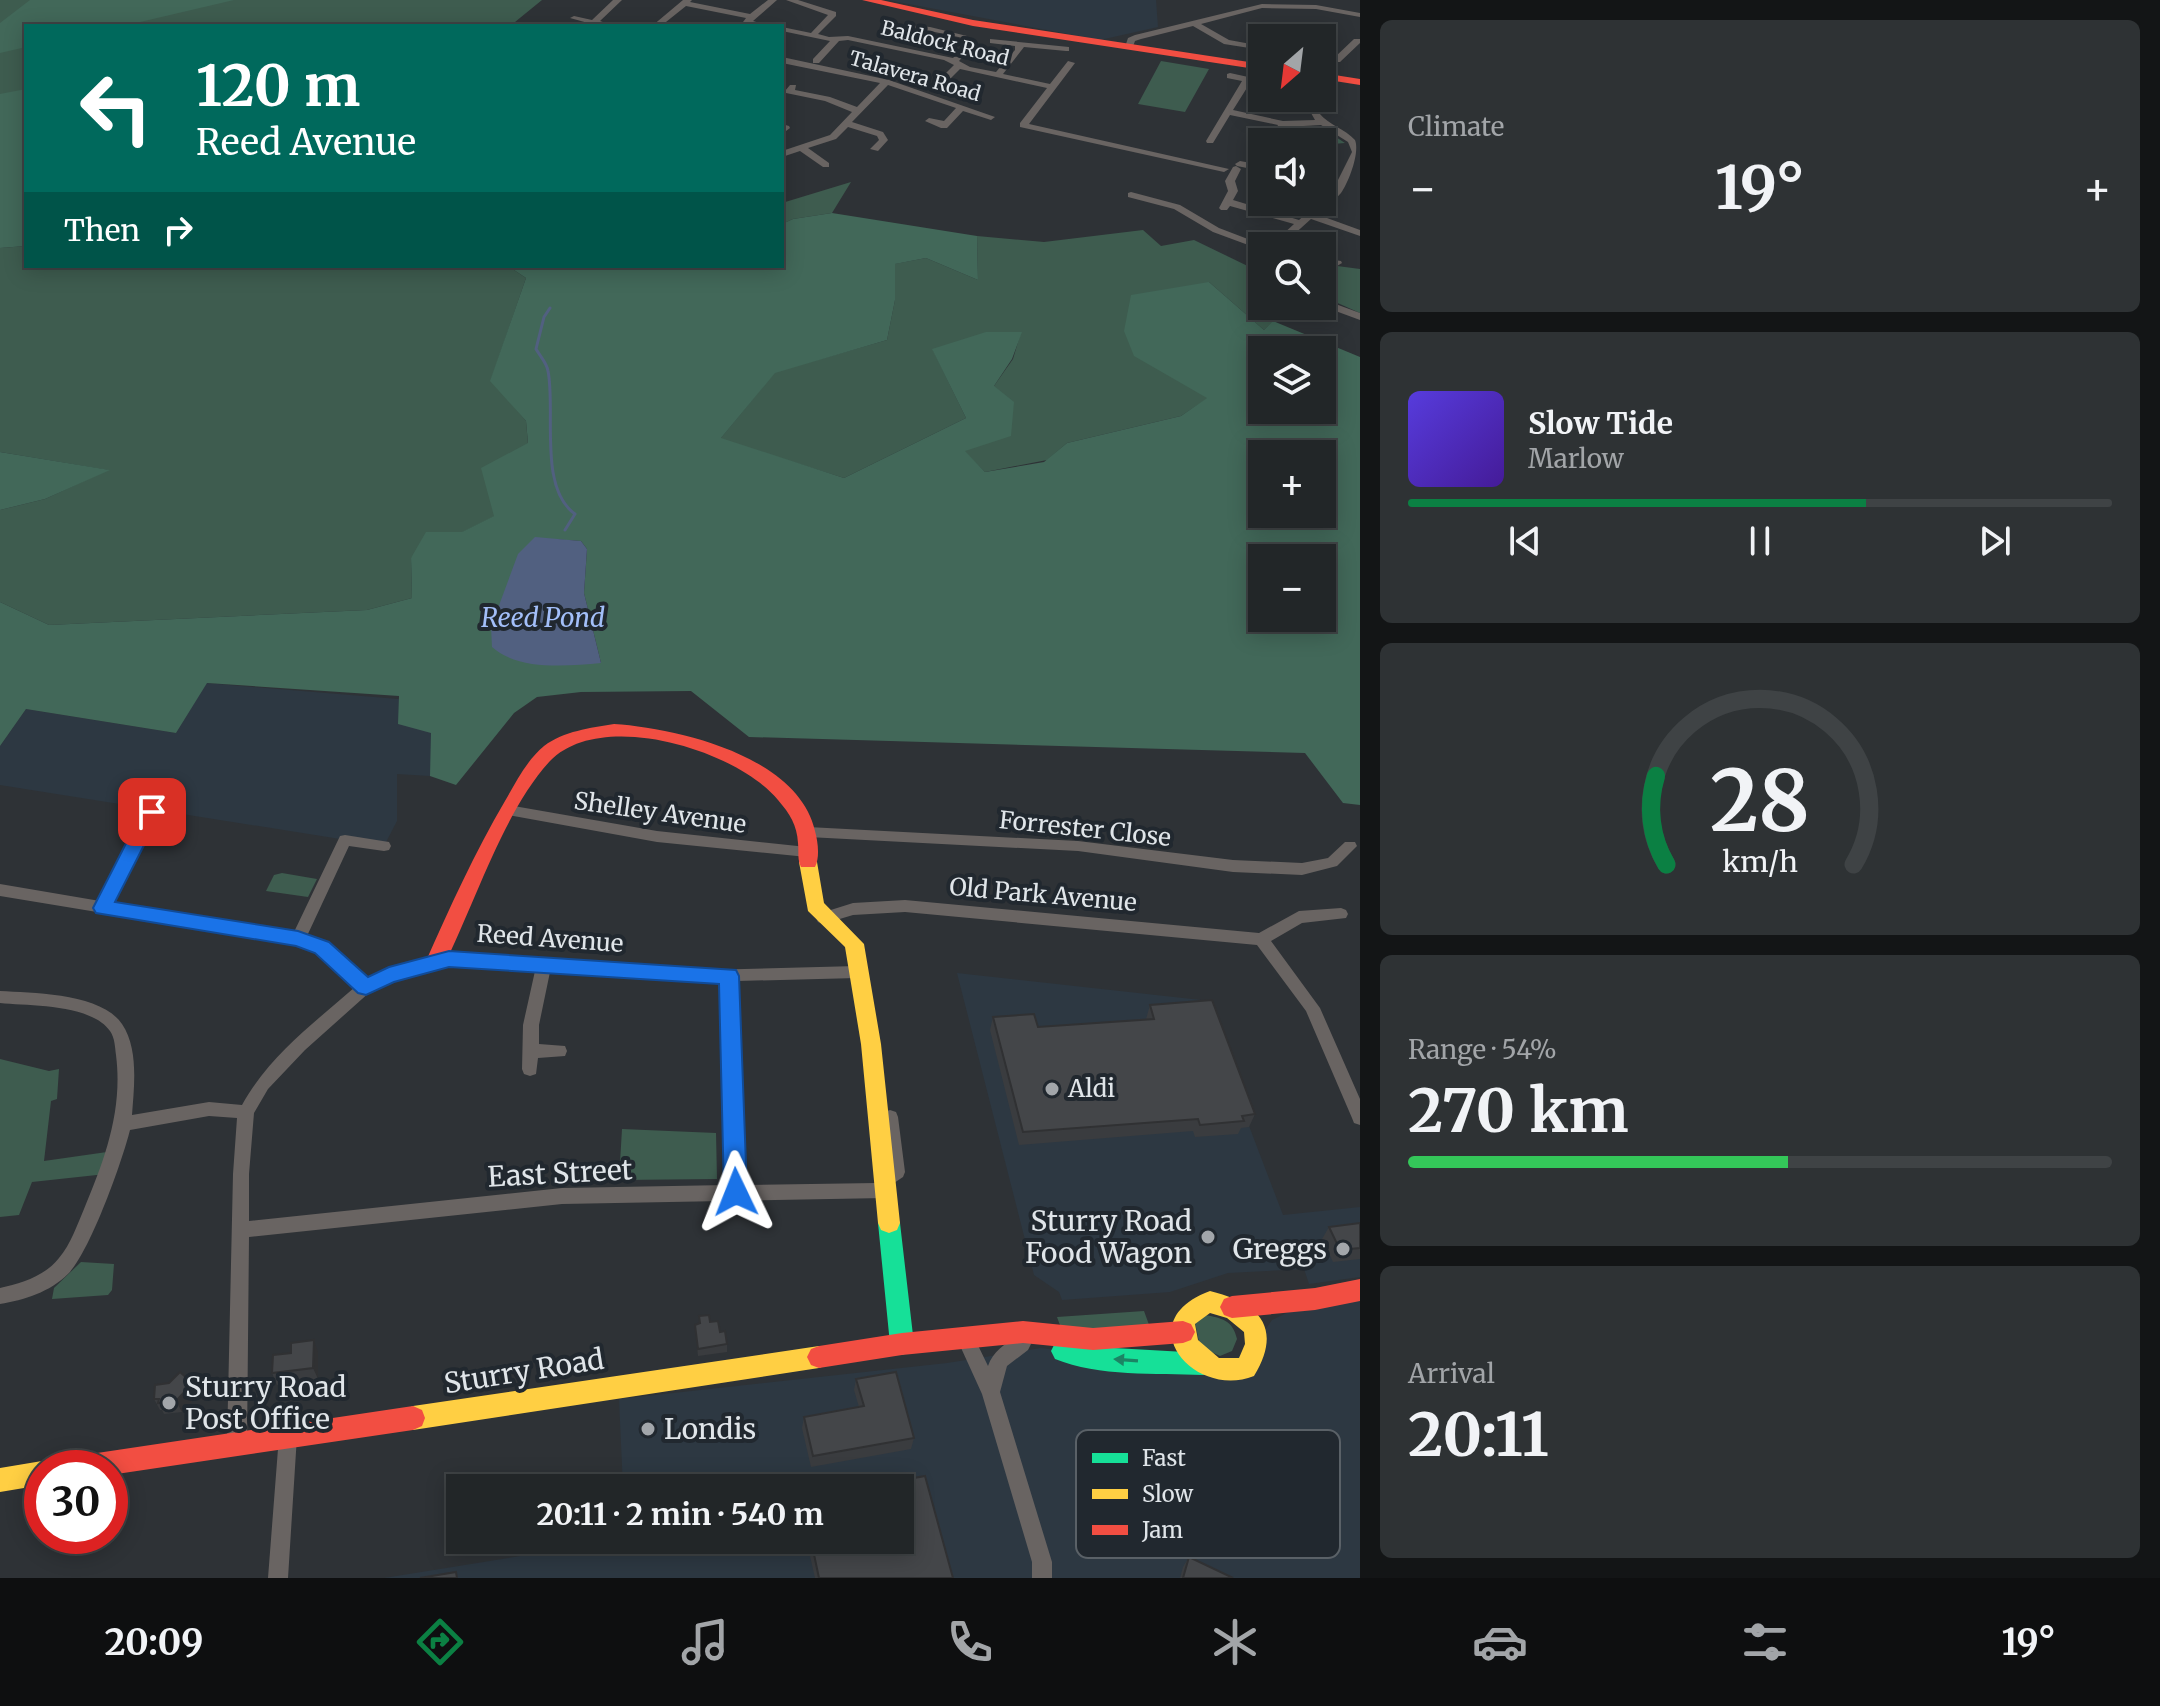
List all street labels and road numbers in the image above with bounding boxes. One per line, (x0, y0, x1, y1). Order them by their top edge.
street label: Baldock Road (878, 15, 1012, 71)
street label: Talavera Road (847, 45, 984, 106)
street label: Shelley Avenue (572, 785, 748, 840)
street label: Forrester Close (998, 804, 1172, 853)
street label: Old Park Avenue (948, 871, 1138, 918)
street label: Reed Avenue (476, 918, 624, 959)
street label: East Street (487, 1151, 634, 1195)
street label: Sturry Road (441, 1341, 607, 1401)

